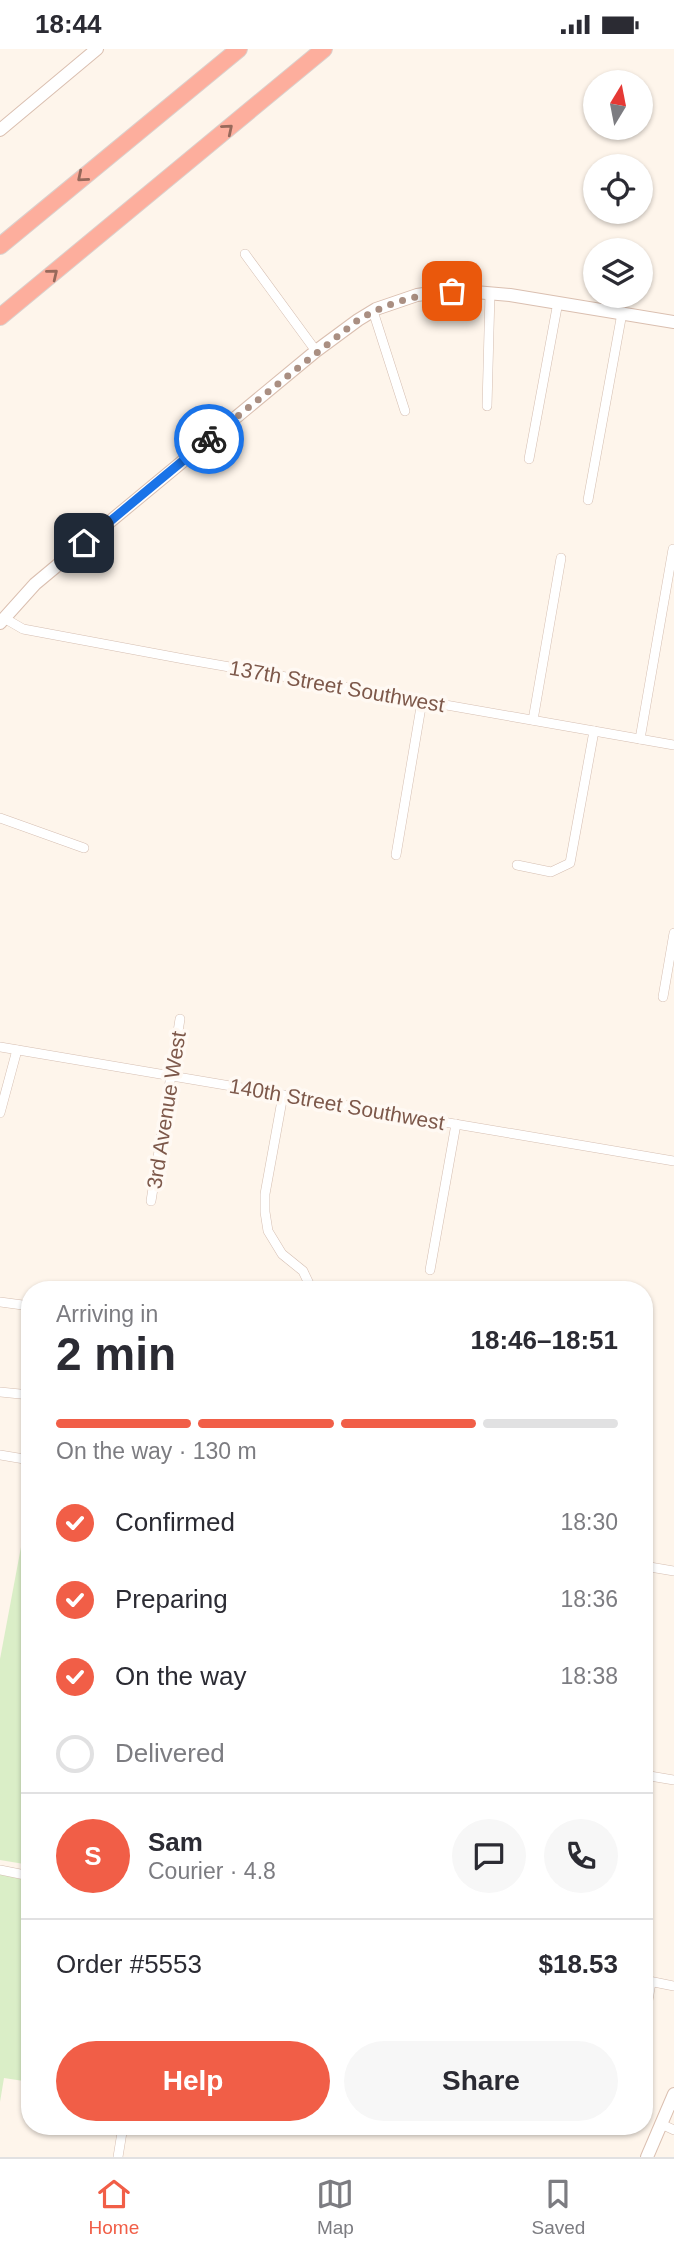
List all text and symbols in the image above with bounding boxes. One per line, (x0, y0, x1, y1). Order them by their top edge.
text: 18:44 (35, 9, 102, 39)
north arrow (583, 70, 653, 140)
map controls (583, 70, 653, 308)
one-way arrow (220, 125, 233, 137)
button: locate (583, 154, 653, 224)
one-way arrow (78, 169, 91, 181)
button: layers (583, 238, 653, 308)
pin (422, 261, 482, 321)
one-way arrow (44, 270, 57, 282)
icon: bag (433, 272, 471, 310)
courier (174, 404, 244, 474)
icon: bike (190, 420, 228, 458)
pin (54, 513, 114, 573)
icon: home (65, 524, 103, 562)
street label: 137th Street Southwest (228, 656, 447, 716)
street label: 3rd Avenue West (142, 1029, 190, 1190)
street label: 140th Street Southwest (228, 1074, 447, 1134)
text: Arriving in (56, 1301, 158, 1327)
text: 18:46–18:51 (471, 1325, 618, 1355)
text: 2 min (56, 1328, 176, 1380)
text: On the way · 130 m (56, 1438, 257, 1464)
icon: check (56, 1504, 94, 1542)
text: Confirmed (115, 1507, 235, 1537)
text: 18:30 (560, 1509, 618, 1535)
icon: check (56, 1581, 94, 1619)
text: Preparing (115, 1584, 228, 1614)
text: 18:36 (560, 1586, 618, 1612)
icon: check (56, 1658, 94, 1696)
text: On the way (115, 1661, 247, 1691)
text: 18:38 (560, 1663, 618, 1689)
text: Delivered (115, 1738, 225, 1768)
button: chat (452, 1819, 526, 1893)
button: phone (544, 1819, 618, 1893)
text: Sam (148, 1827, 203, 1857)
text: S (84, 1841, 102, 1871)
text: Courier · 4.8 (148, 1858, 276, 1884)
text: Order #5553 (56, 1949, 202, 1979)
text: $18.53 (538, 1949, 618, 1979)
button: Help (56, 2041, 330, 2121)
button: Share (344, 2041, 618, 2121)
tab: Home (89, 2175, 139, 2239)
tab: Map (316, 2175, 354, 2239)
tab: Saved (532, 2175, 585, 2239)

